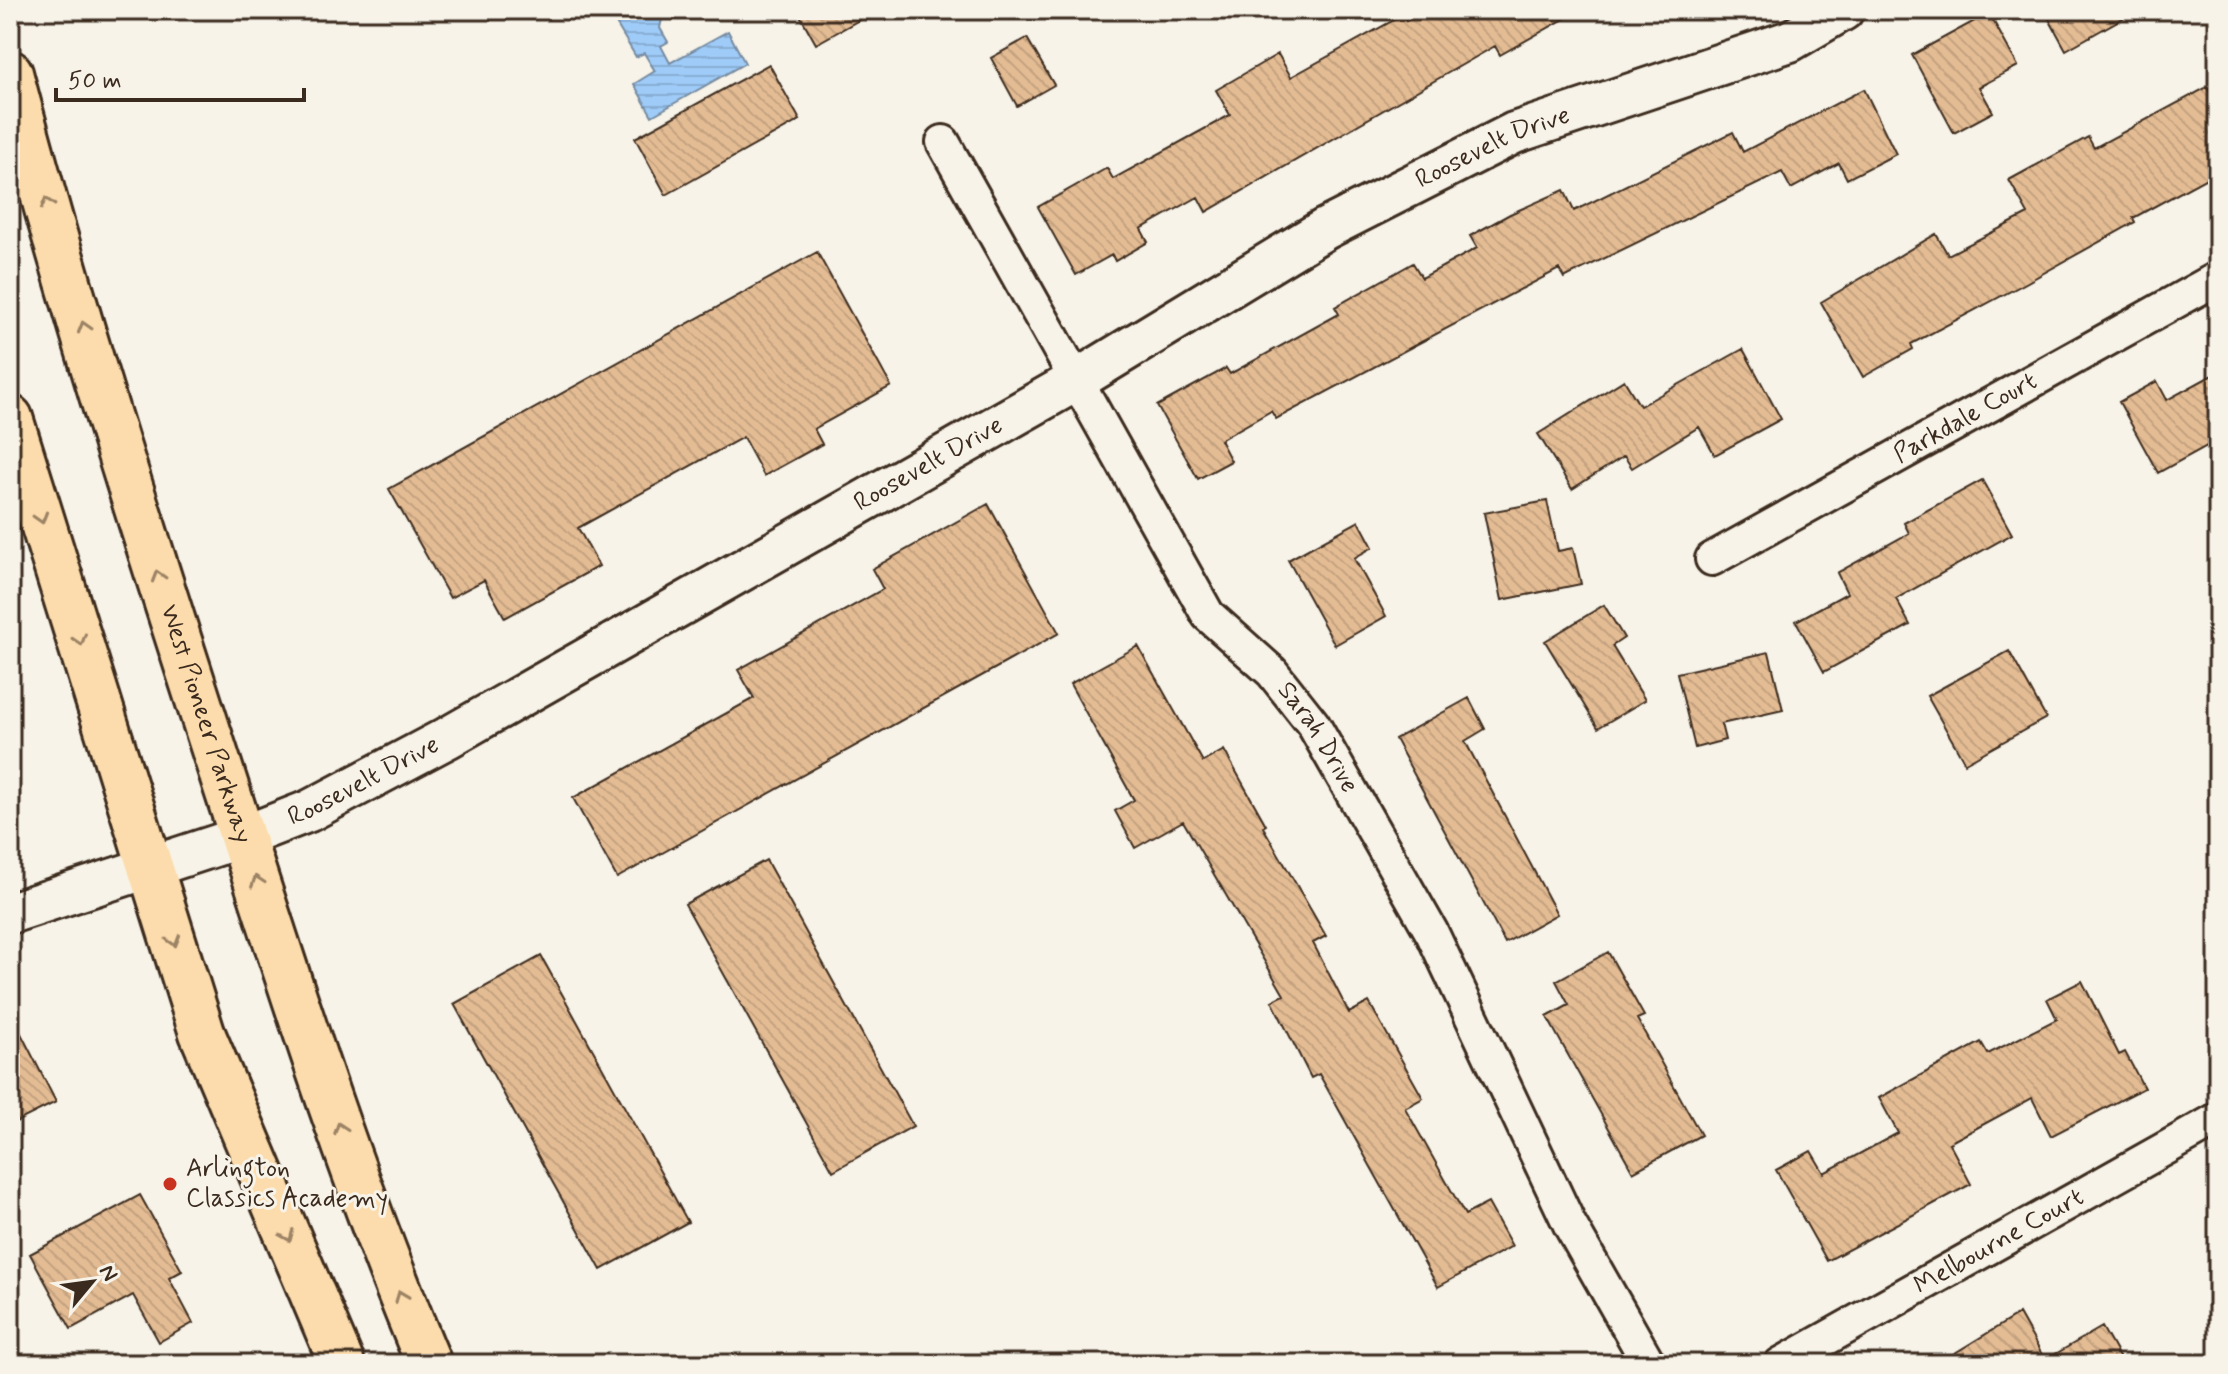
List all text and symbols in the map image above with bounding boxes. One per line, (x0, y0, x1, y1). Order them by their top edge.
scale bar (56, 52, 304, 102)
text: 50 m (68, 66, 122, 97)
street label: Roosevelt Drive (1410, 98, 1575, 197)
one-way arrow (40, 196, 56, 210)
one-way arrow (77, 321, 93, 335)
street label: Parkdale Court (1888, 365, 2043, 472)
street label: Roosevelt Drive (848, 408, 1009, 520)
one-way arrow (32, 511, 48, 525)
one-way arrow (151, 570, 167, 584)
street label: West Pioneer Parkway (152, 600, 260, 848)
one-way arrow (70, 632, 86, 646)
street label: Sarah Drive (1269, 675, 1366, 799)
street label: Roosevelt Drive (283, 728, 445, 835)
one-way arrow (250, 875, 266, 889)
one-way arrow (165, 934, 181, 948)
one-way arrow (333, 1121, 349, 1135)
place label: Arlington Classics Academy (186, 1152, 388, 1216)
marker: Arlington Classics Academy (161, 1175, 179, 1193)
street label: Melbourne Court (1908, 1181, 2090, 1303)
one-way arrow (279, 1228, 295, 1242)
north arrow (52, 1242, 132, 1322)
text: N (92, 1260, 124, 1286)
one-way arrow (395, 1290, 411, 1304)

